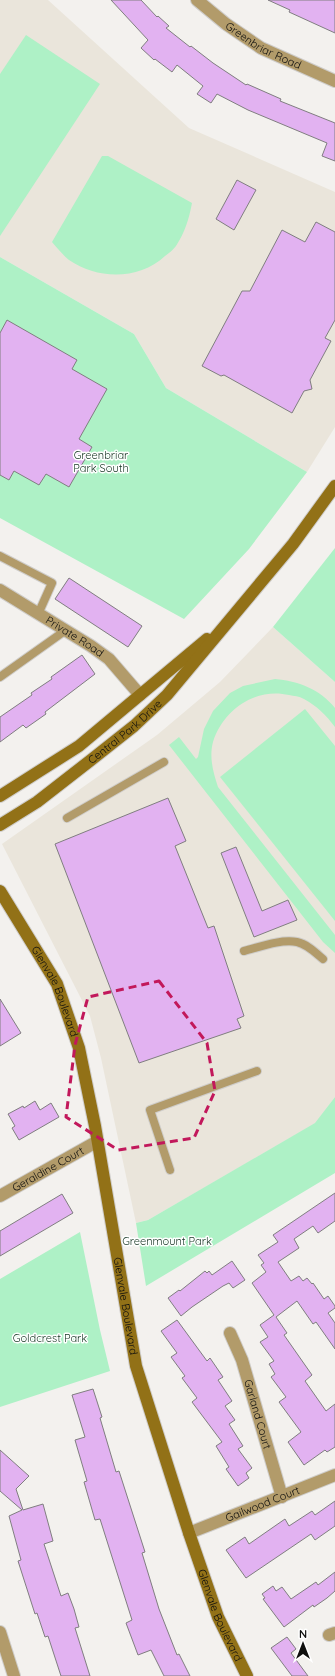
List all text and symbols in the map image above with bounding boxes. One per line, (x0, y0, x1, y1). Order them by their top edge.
street label: Greenbriar Road (223, 19, 304, 72)
park label: Greenbriar Park South (73, 448, 129, 475)
street label: Private Road (43, 613, 107, 660)
street label: Central Park Drive (85, 697, 165, 767)
street label: Glenvale Boulevard (28, 943, 82, 1038)
street label: Geraldine Court (10, 1143, 86, 1195)
park label: Greenmount Park (122, 1234, 212, 1248)
street label: Glenvale Boulevard (111, 1256, 141, 1356)
park label: Goldcrest Park (13, 1331, 87, 1345)
street label: Garland Court (241, 1378, 275, 1451)
street label: Gailwood Court (223, 1483, 302, 1525)
street label: Glenvale Boulevard (195, 1567, 246, 1663)
north arrow (283, 1624, 323, 1664)
text: N (299, 1627, 307, 1641)

